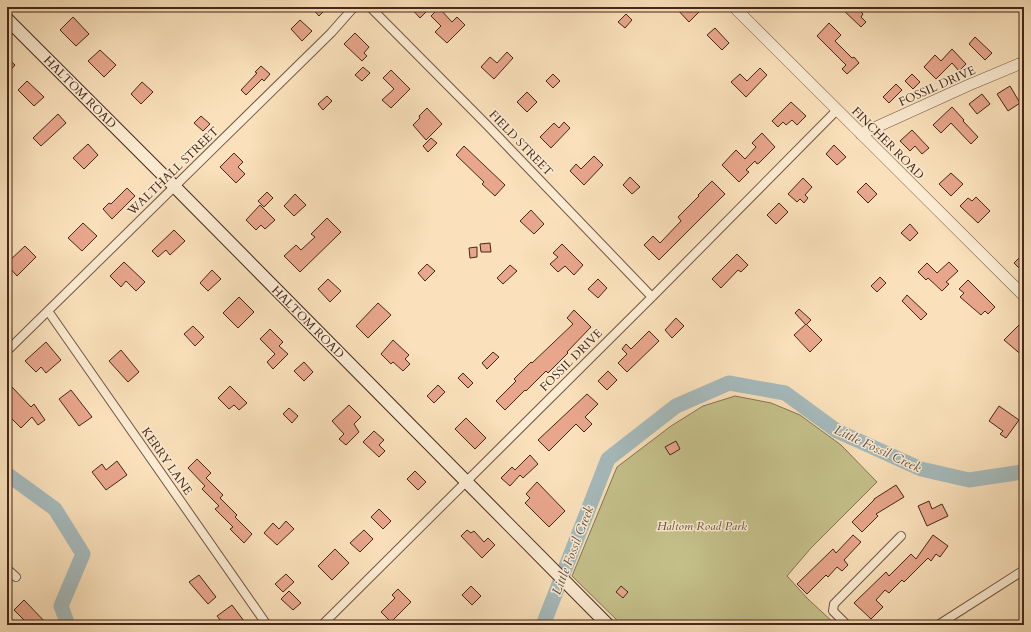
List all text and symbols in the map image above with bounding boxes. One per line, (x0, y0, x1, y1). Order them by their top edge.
street label: HALTOM ROAD (40, 52, 120, 132)
street label: FOSSIL DRIVE (896, 62, 978, 110)
street label: FINCHER ROAD (848, 103, 928, 183)
street label: FIELD STREET (486, 107, 557, 179)
street label: WALTHALL STREET (123, 123, 222, 219)
street label: HALTOM ROAD (268, 282, 348, 362)
street label: FOSSIL DRIVE (536, 325, 606, 395)
water label: Little Fossil Creek (831, 421, 924, 477)
street label: KERRY LANE (138, 424, 196, 498)
water label: Little Fossil Creek (548, 503, 598, 597)
park label: Haltom Road Park (657, 518, 747, 534)

